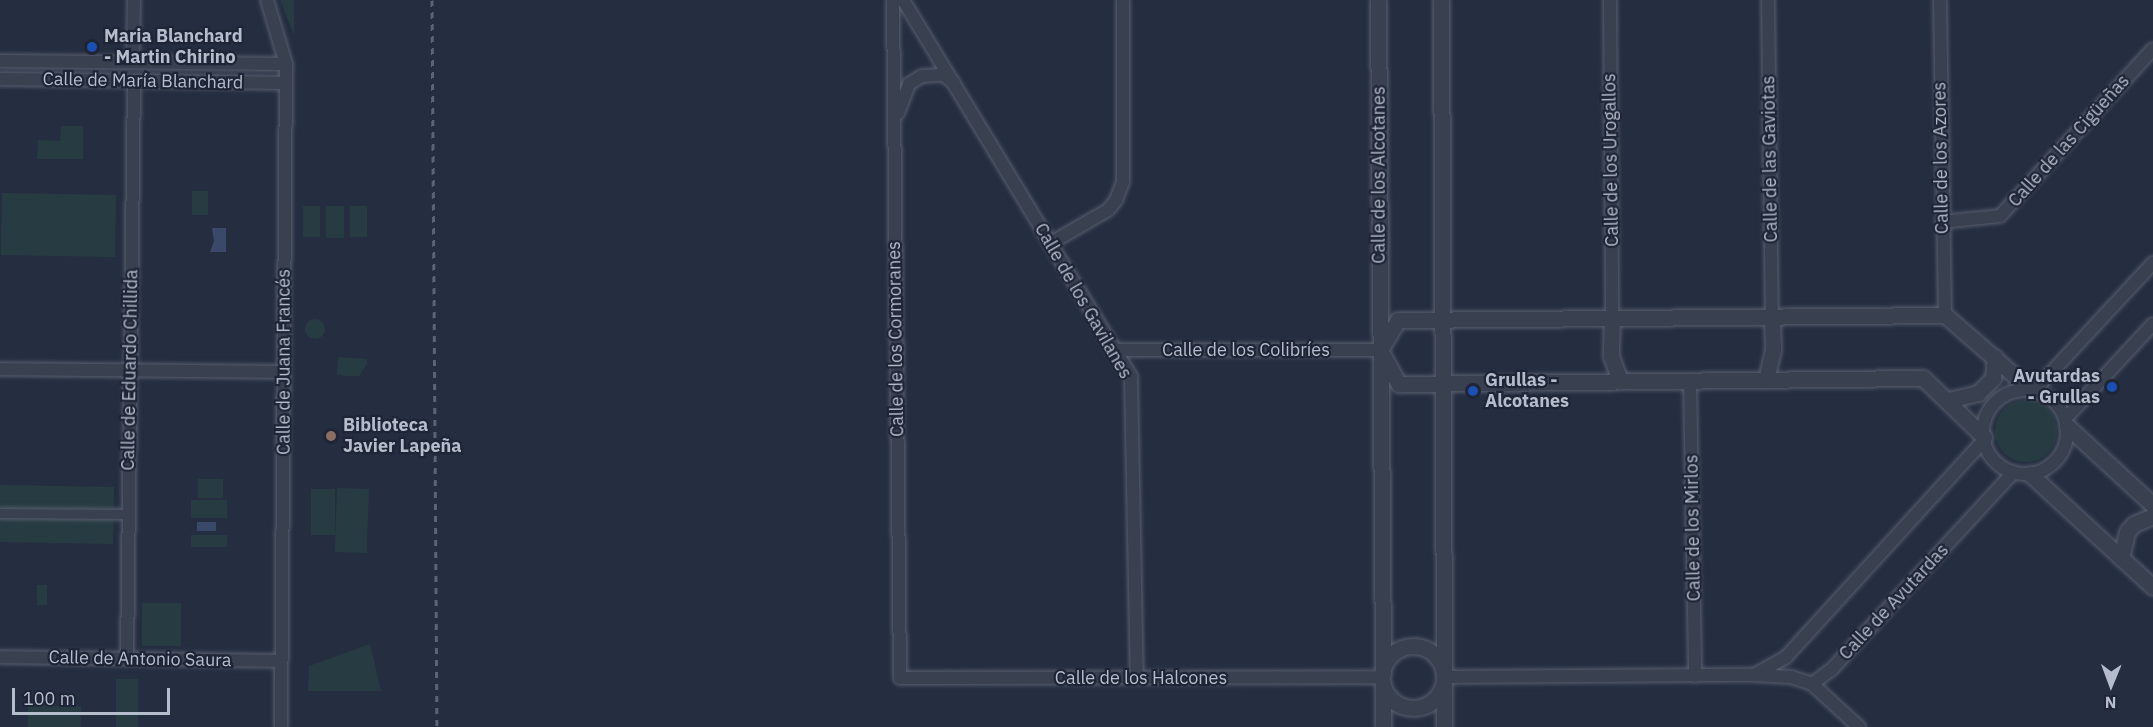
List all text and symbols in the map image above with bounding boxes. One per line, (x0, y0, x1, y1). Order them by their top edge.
place label: Maria Blanchard - Martin Chirino (104, 26, 243, 68)
marker: Maria Blanchard - Martin Chirino (85, 40, 99, 54)
street label: Calle de María Blanchard (42, 68, 244, 94)
street label: Calle de las Cigüeñas (2004, 70, 2134, 212)
street label: Calle de los Urogallos (1599, 73, 1623, 247)
street label: Calle de las Gaviotas (1758, 75, 1782, 243)
street label: Calle de los Azores (1929, 82, 1953, 234)
street label: Calle de los Alcotanes (1368, 86, 1390, 264)
street label: Calle de los Gavilanes (1030, 219, 1136, 383)
street label: Calle de los Cormoranes (883, 241, 909, 437)
street label: Calle de Eduardo Chillida (117, 269, 143, 471)
street label: Calle de Juana Francés (273, 269, 295, 455)
street label: Calle de los Colibríes (1162, 339, 1330, 361)
place label: Avutardas - Grullas (2013, 366, 2100, 409)
place label: Grullas - Alcotanes (1485, 370, 1569, 412)
marker: Avutardas - Grullas (2105, 380, 2119, 394)
marker: Grullas - Alcotanes (1466, 384, 1480, 398)
place label: Biblioteca Javier Lapeña (343, 415, 461, 458)
marker: Biblioteca Javier Lapeña (324, 429, 338, 443)
street label: Calle de los Mirlos (1681, 454, 1705, 602)
street label: Calle de Avutardas (1835, 540, 1953, 664)
street label: Calle de Antonio Saura (48, 647, 232, 671)
north arrow (2081, 655, 2141, 715)
street label: Calle de los Halcones (1055, 667, 1227, 689)
scale bar (15, 676, 172, 714)
text: 100 m (23, 687, 75, 710)
text: N (2105, 693, 2117, 713)

